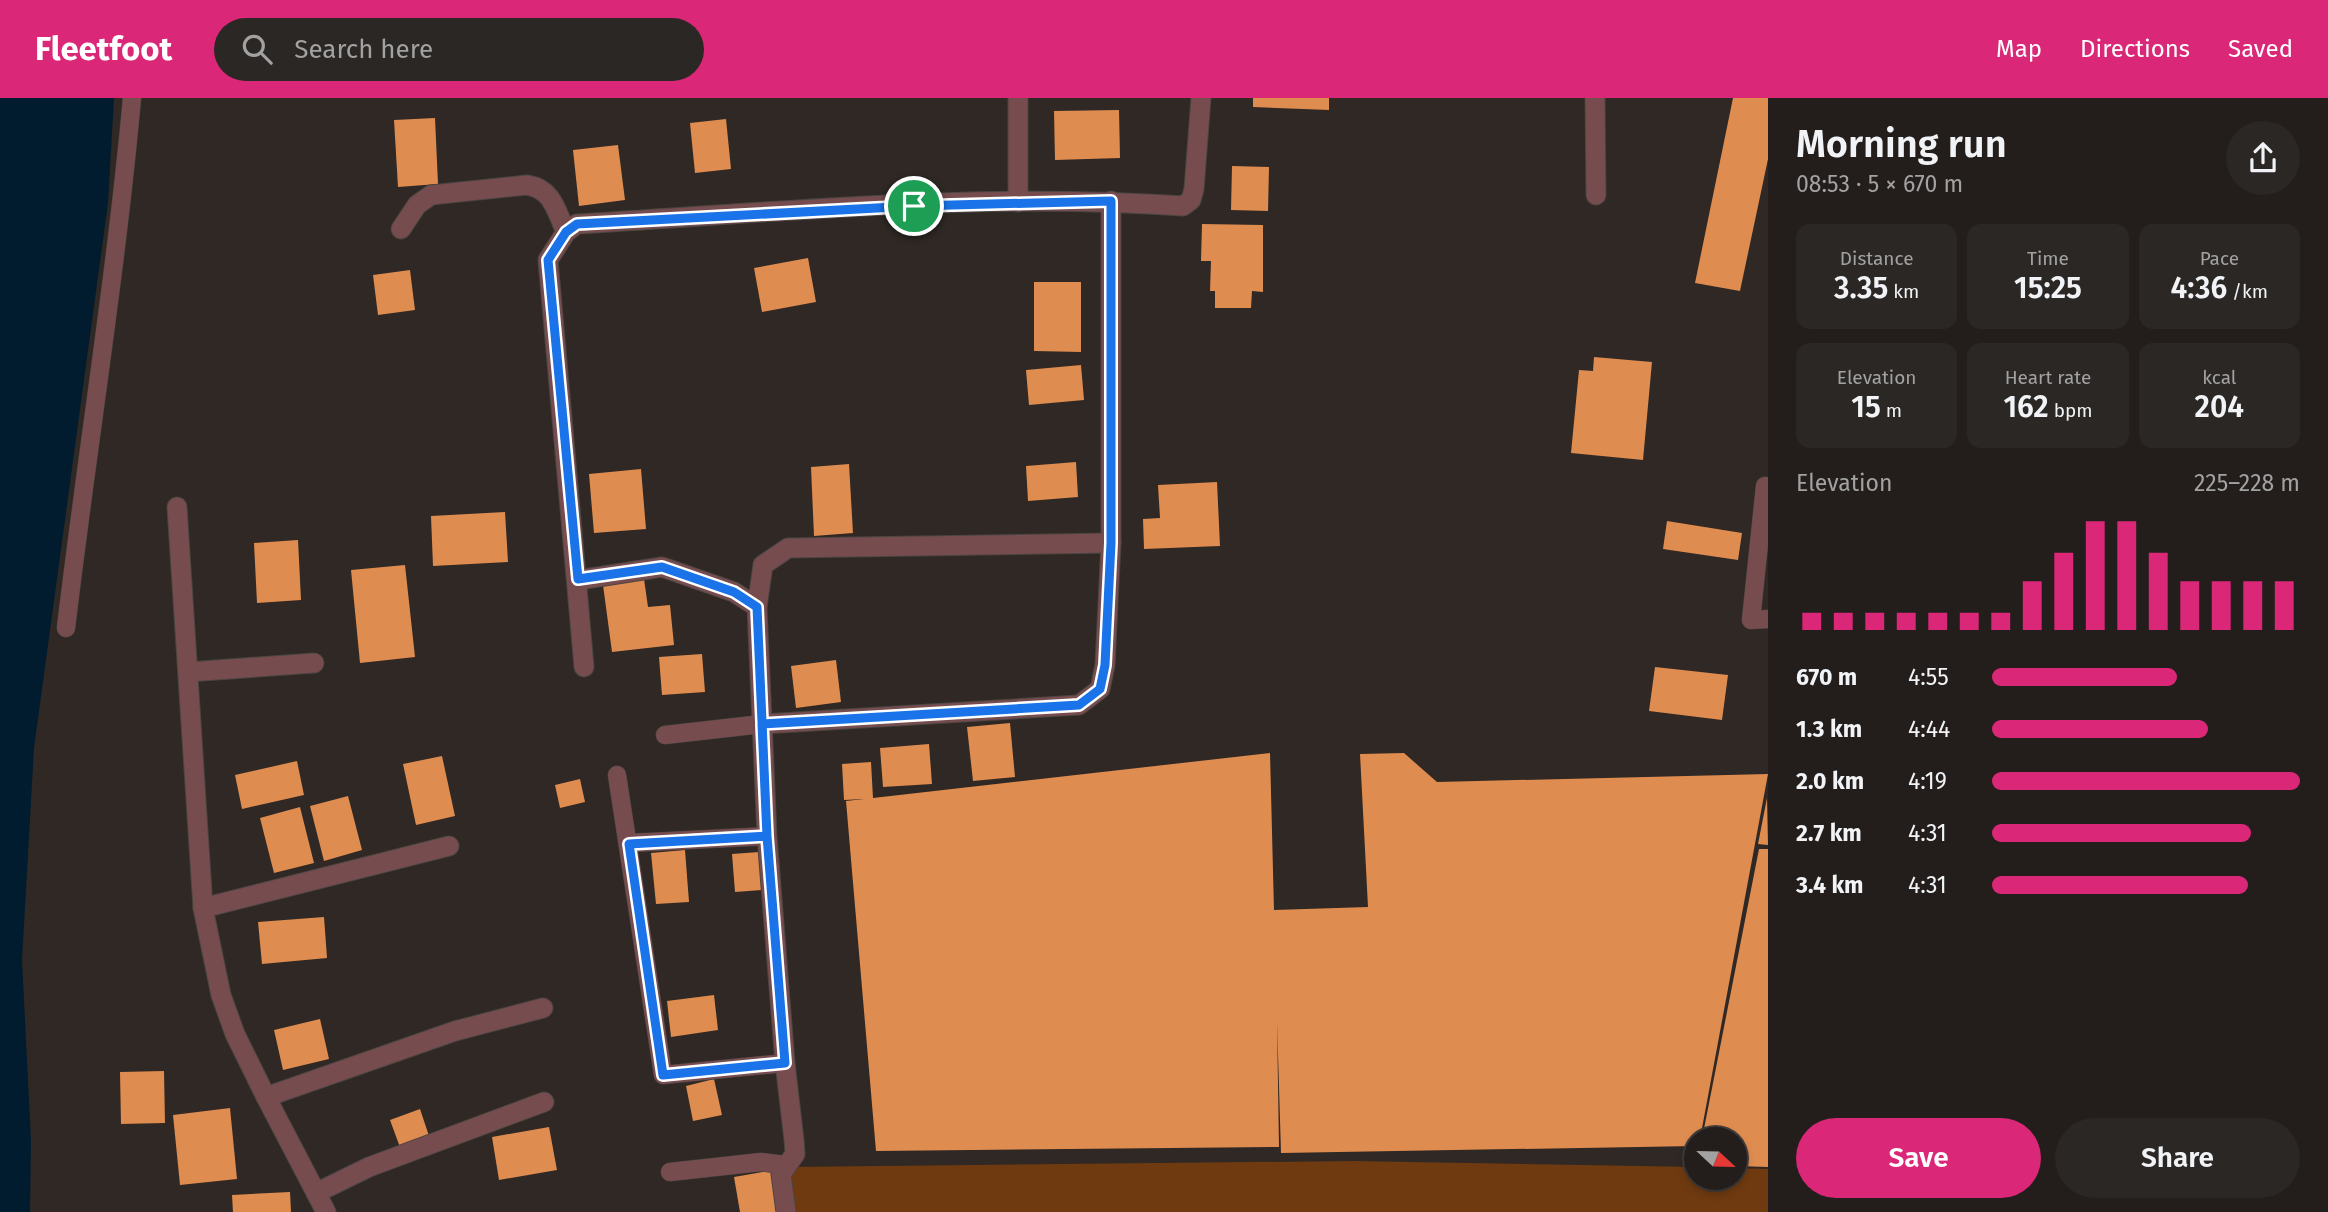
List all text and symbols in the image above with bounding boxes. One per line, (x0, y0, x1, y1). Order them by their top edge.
search box (214, 18, 704, 81)
text: Fleetfoot (35, 29, 172, 69)
icon: search (238, 30, 276, 68)
text: Search here (294, 34, 433, 65)
text: Map (1996, 35, 2042, 63)
text: Directions (2080, 35, 2190, 63)
text: Saved (2228, 35, 2293, 63)
text: Morning run (1796, 121, 2007, 167)
button: share (2226, 121, 2300, 195)
text: 08:53 · 5 × 670 m (1796, 170, 1963, 198)
pin (884, 176, 944, 236)
icon: arrive (895, 187, 933, 225)
text: Distance (1840, 247, 1914, 270)
text: Time (2027, 247, 2069, 270)
text: Pace (2200, 247, 2239, 270)
text: 3.35 (1834, 270, 1888, 306)
text: 15:25 (2014, 270, 2082, 306)
text: 4:36 (2171, 270, 2227, 306)
text: km (1888, 280, 1919, 303)
text: /km (2227, 280, 2268, 303)
text: Elevation (1837, 366, 1916, 389)
text: Heart rate (2005, 366, 2091, 389)
text: kcal (2202, 366, 2236, 389)
text: 15 (1851, 389, 1881, 425)
text: 162 (2003, 389, 2049, 425)
text: 204 (2195, 389, 2244, 425)
text: m (1881, 399, 1902, 422)
text: bpm (2049, 399, 2093, 422)
text: Elevation (1796, 469, 1892, 497)
text: 225–228 m (2194, 469, 2300, 497)
text: 670 m (1796, 663, 1857, 691)
text: 4:55 (1908, 663, 1949, 691)
text: 1.3 km (1796, 715, 1862, 743)
text: 4:44 (1908, 715, 1950, 743)
text: 2.0 km (1796, 767, 1864, 795)
text: 4:19 (1908, 767, 1947, 795)
text: 2.7 km (1796, 819, 1862, 847)
text: 4:31 (1908, 819, 1947, 847)
text: 3.4 km (1796, 871, 1864, 899)
text: 4:31 (1908, 871, 1947, 899)
button: Save (1796, 1118, 2041, 1198)
button: Share (2055, 1118, 2300, 1198)
north arrow (1684, 1127, 1746, 1190)
map controls (1684, 1127, 1747, 1190)

